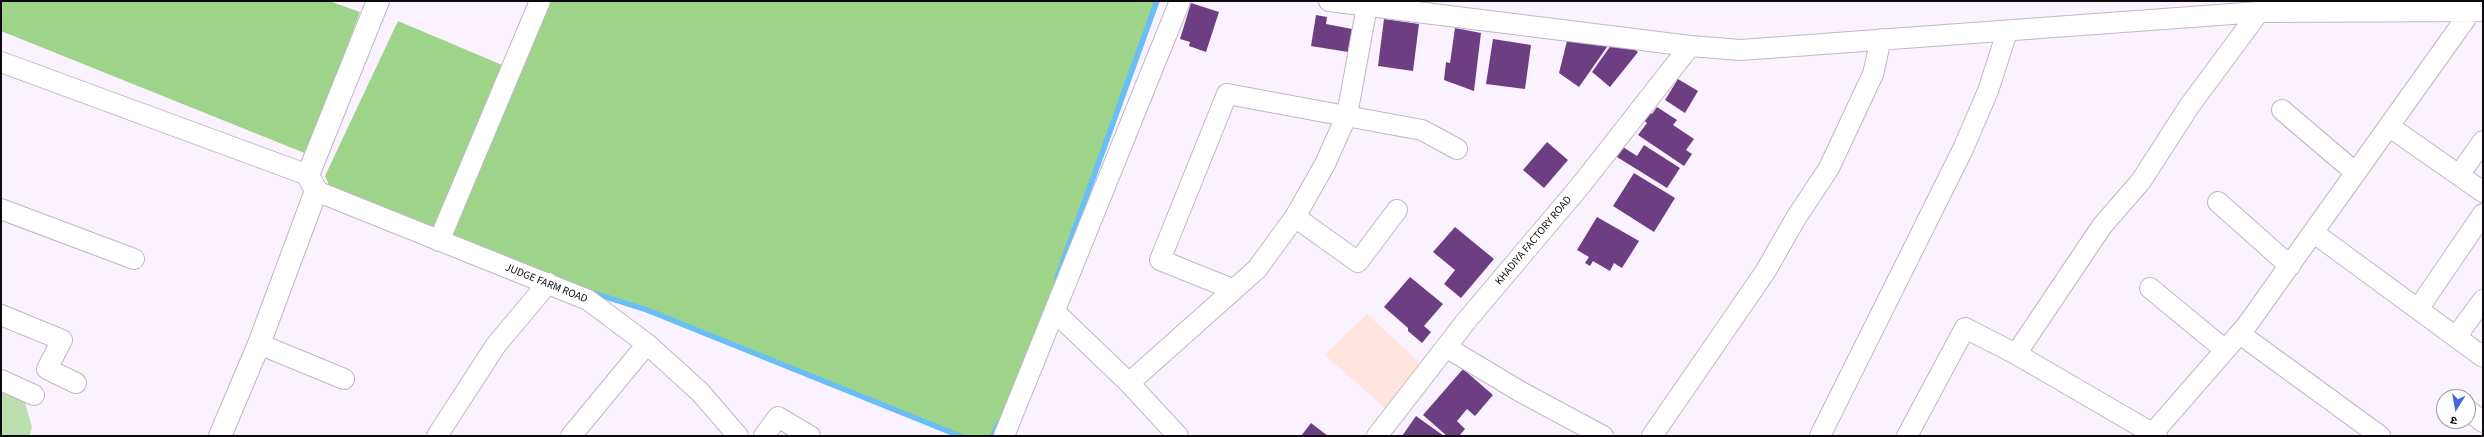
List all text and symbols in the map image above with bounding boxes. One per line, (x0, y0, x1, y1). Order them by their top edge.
street label: KHADIYA FACTORY ROAD (1493, 194, 1575, 288)
street label: JUDGE FARM ROAD (503, 261, 589, 307)
north arrow (2436, 389, 2476, 429)
text: उ (2449, 412, 2458, 428)

